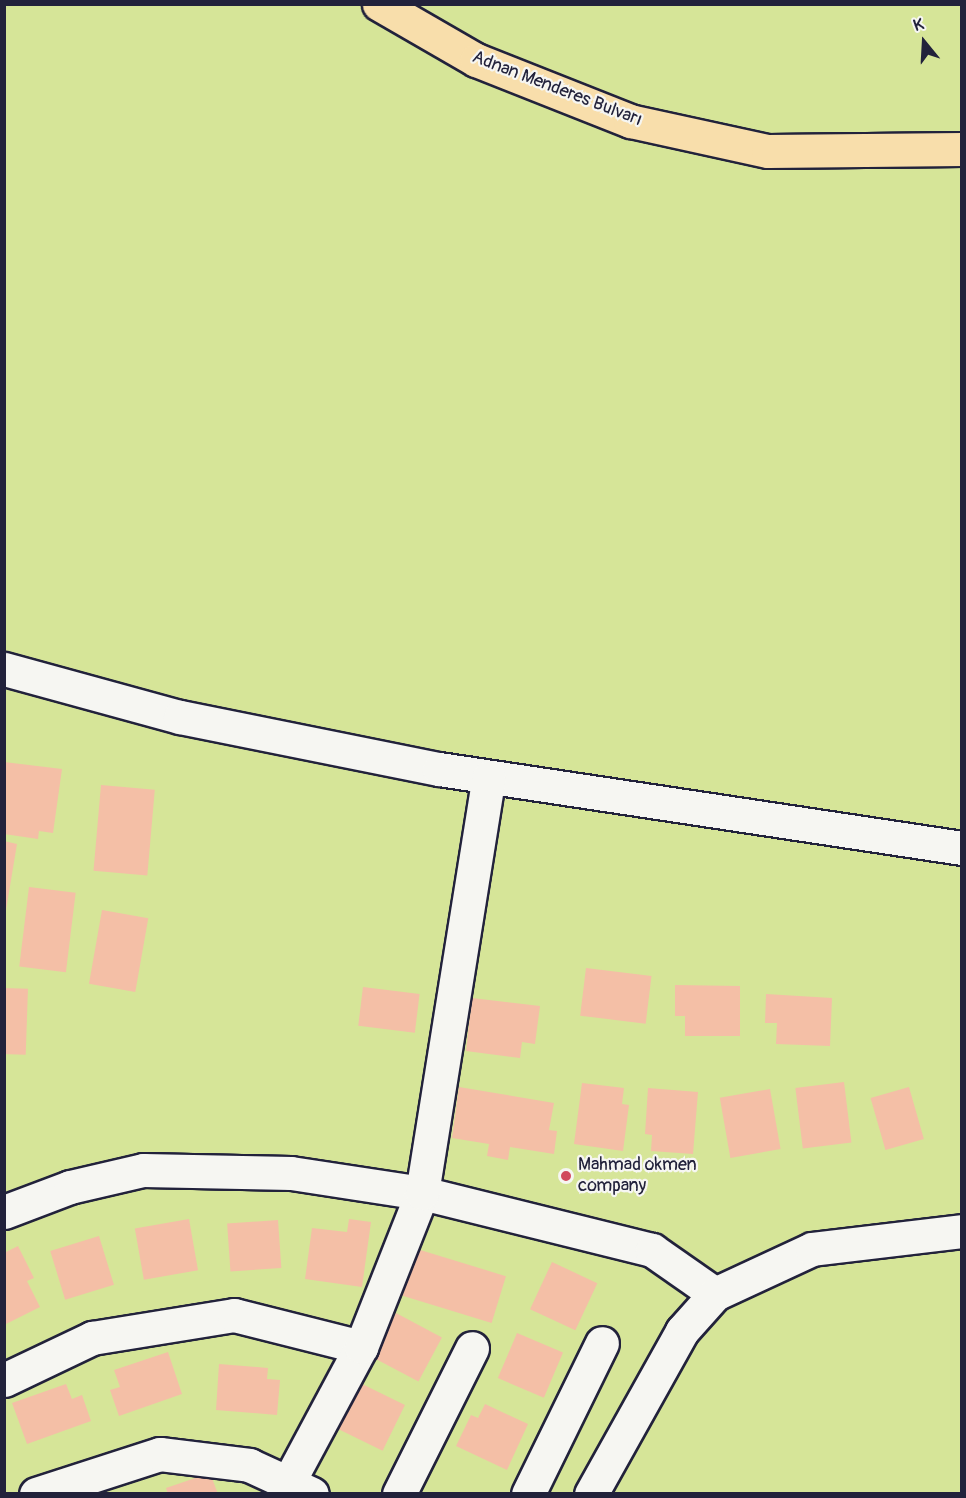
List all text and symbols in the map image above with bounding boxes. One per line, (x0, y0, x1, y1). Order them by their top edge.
north arrow (894, 12, 954, 72)
text: K (911, 14, 926, 36)
street label: Adnan Menderes Bulvarı (469, 47, 645, 131)
place label: Mahmad okmen company (578, 1155, 697, 1198)
marker: Mahmad okmen company (559, 1169, 573, 1183)

